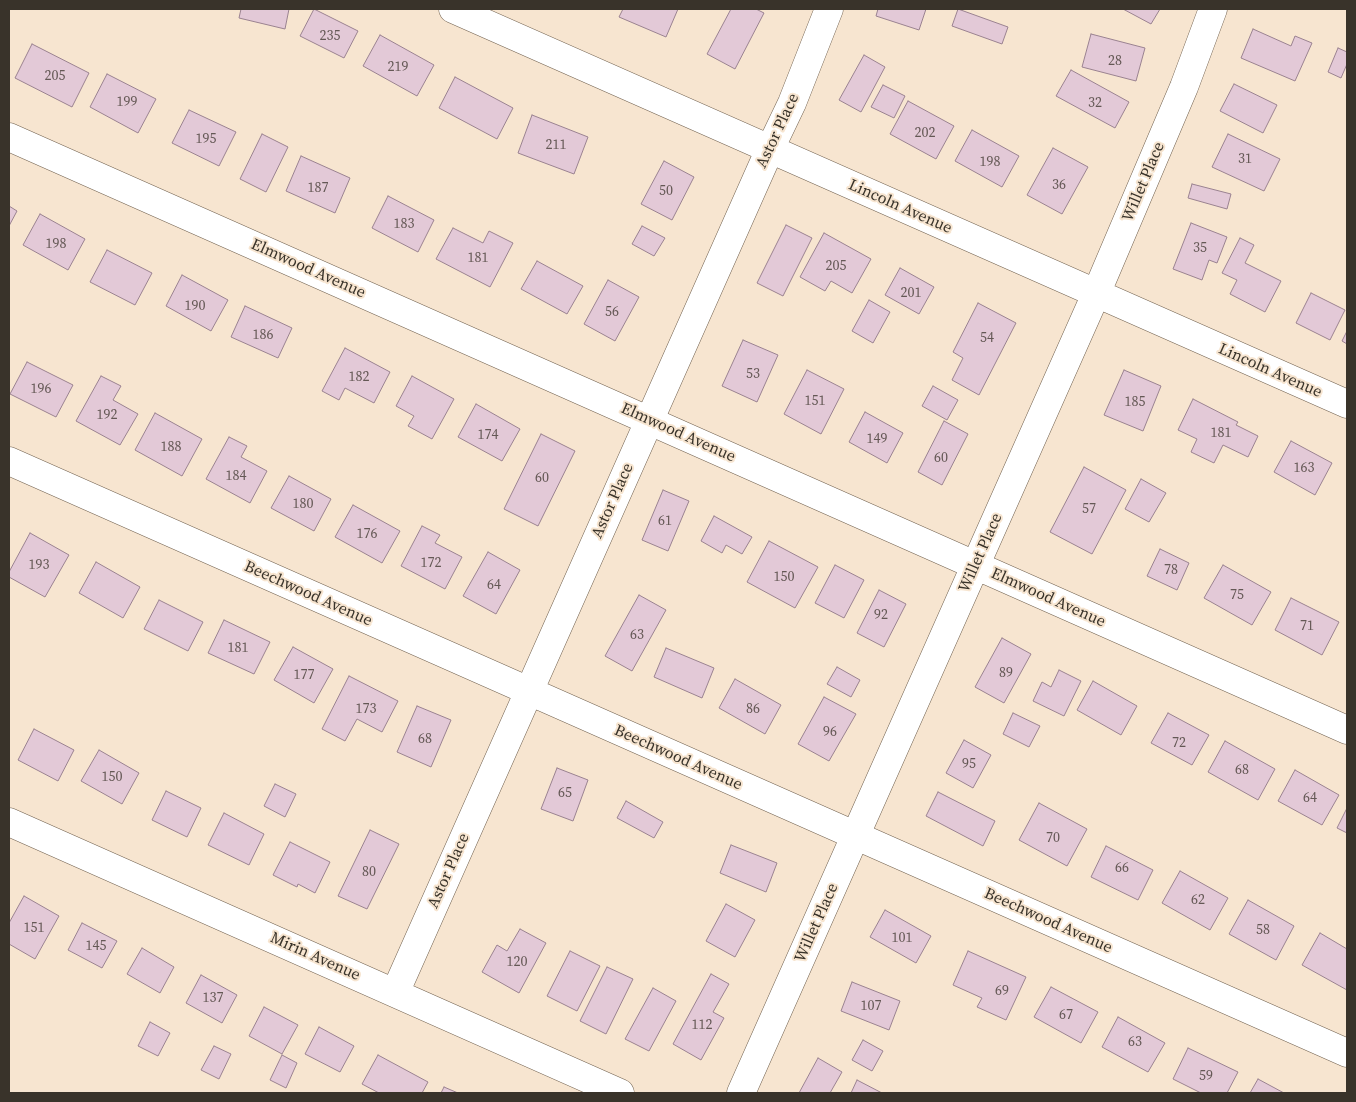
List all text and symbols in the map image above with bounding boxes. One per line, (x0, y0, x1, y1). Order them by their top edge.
house number: 235 (320, 28, 340, 44)
house number: 28 (1108, 53, 1122, 69)
house number: 219 (388, 59, 408, 75)
house number: 205 (45, 68, 65, 84)
street label: Astor Place (752, 91, 804, 171)
house number: 199 (117, 94, 137, 110)
house number: 32 (1088, 95, 1102, 111)
house number: 202 (915, 125, 935, 141)
house number: 195 (196, 131, 216, 147)
house number: 211 (546, 137, 566, 153)
street label: Willet Place (1119, 139, 1169, 225)
house number: 31 (1238, 151, 1252, 167)
house number: 198 (980, 154, 1000, 170)
street label: Lincoln Avenue (845, 176, 955, 238)
house number: 36 (1052, 177, 1066, 193)
house number: 187 (308, 180, 328, 196)
house number: 50 (659, 183, 673, 199)
house number: 183 (394, 216, 414, 232)
street label: Elmwood Avenue (248, 235, 368, 303)
house number: 198 (46, 236, 66, 252)
house number: 35 (1193, 240, 1207, 256)
house number: 181 (468, 250, 488, 266)
house number: 205 (826, 258, 846, 274)
house number: 201 (901, 285, 921, 301)
house number: 190 (185, 298, 205, 314)
house number: 56 (605, 304, 619, 320)
house number: 186 (253, 327, 273, 343)
house number: 54 (980, 330, 994, 346)
street label: Lincoln Avenue (1215, 340, 1325, 402)
house number: 53 (746, 366, 760, 382)
house number: 182 (349, 369, 369, 385)
house number: 196 (31, 381, 51, 397)
house number: 151 (805, 393, 825, 409)
house number: 185 (1125, 394, 1145, 410)
street label: Elmwood Avenue (618, 399, 738, 467)
house number: 192 (97, 407, 117, 423)
house number: 181 (1211, 425, 1231, 441)
house number: 174 (478, 427, 498, 443)
house number: 149 (867, 431, 887, 447)
house number: 188 (161, 439, 181, 455)
house number: 60 (934, 450, 948, 466)
street label: Astor Place (588, 460, 638, 542)
house number: 163 (1294, 460, 1314, 476)
house number: 184 (226, 468, 246, 484)
house number: 60 (535, 470, 549, 486)
house number: 180 (293, 496, 313, 512)
house number: 57 (1082, 501, 1096, 517)
street label: Willet Place (955, 510, 1007, 596)
house number: 61 (658, 513, 672, 529)
house number: 176 (357, 526, 377, 542)
house number: 172 (421, 555, 441, 571)
house number: 193 (29, 557, 49, 573)
street label: Beechwood Avenue (241, 557, 375, 631)
house number: 78 (1164, 562, 1178, 578)
street label: Elmwood Avenue (988, 564, 1108, 632)
house number: 150 (774, 569, 794, 585)
house number: 64 (487, 577, 501, 593)
house number: 75 (1230, 587, 1244, 603)
house number: 92 (874, 607, 888, 623)
house number: 71 (1300, 618, 1314, 634)
house number: 63 (630, 627, 644, 643)
house number: 181 (228, 640, 248, 656)
house number: 89 (999, 665, 1013, 681)
house number: 177 (294, 667, 314, 683)
house number: 173 (356, 701, 376, 717)
house number: 86 (746, 701, 760, 717)
street label: Beechwood Avenue (611, 721, 745, 795)
house number: 96 (823, 724, 837, 740)
house number: 68 (418, 731, 432, 747)
house number: 72 (1172, 735, 1186, 751)
house number: 95 (962, 756, 976, 772)
house number: 68 (1235, 762, 1249, 778)
house number: 150 (102, 769, 122, 785)
house number: 65 (558, 785, 572, 801)
house number: 64 (1303, 790, 1317, 806)
street label: Astor Place (424, 830, 474, 912)
house number: 70 (1046, 830, 1060, 846)
house number: 66 (1115, 860, 1129, 876)
house number: 80 (362, 864, 376, 880)
street label: Willet Place (791, 880, 843, 966)
street label: Beechwood Avenue (981, 884, 1115, 958)
house number: 62 (1191, 892, 1205, 908)
house number: 151 (24, 920, 44, 936)
house number: 58 (1256, 922, 1270, 938)
street label: Mirin Avenue (267, 929, 363, 985)
house number: 101 (892, 930, 912, 946)
house number: 145 (86, 938, 106, 954)
house number: 120 (507, 954, 527, 970)
house number: 69 (995, 983, 1009, 999)
house number: 137 (203, 990, 223, 1006)
house number: 107 (861, 998, 881, 1014)
house number: 67 (1059, 1007, 1073, 1023)
house number: 112 (692, 1017, 712, 1033)
house number: 63 (1128, 1034, 1142, 1050)
house number: 59 (1199, 1068, 1213, 1084)

